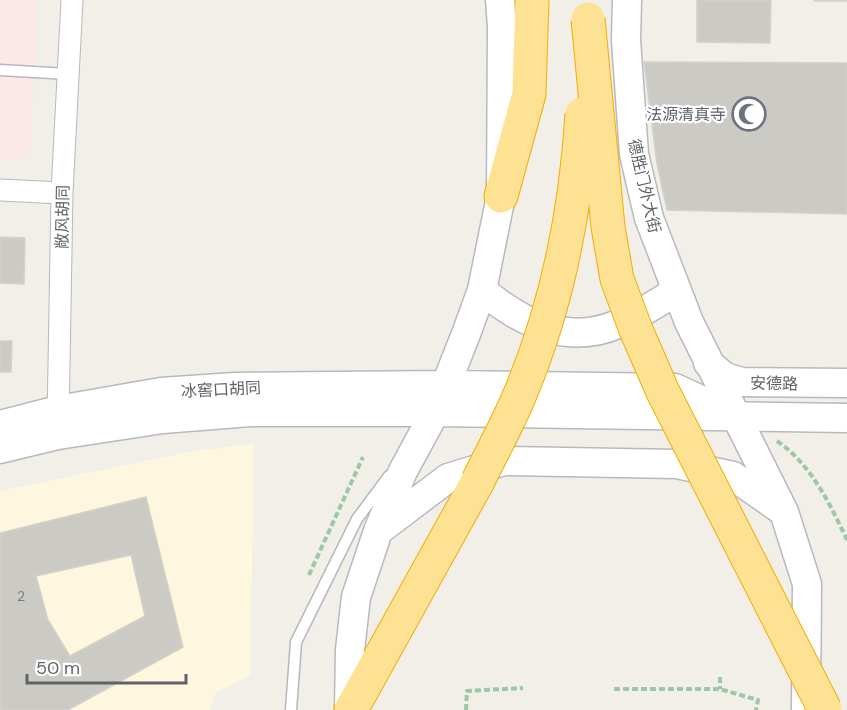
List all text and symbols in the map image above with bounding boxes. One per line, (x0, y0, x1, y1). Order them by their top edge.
mosque icon: 法源清真寺 (731, 96, 767, 132)
place label: 法源清真寺 (646, 104, 726, 125)
street label: 德胜门外大街 (623, 137, 666, 235)
street label: 敞风胡同 (51, 185, 74, 249)
street label: 安德路 (750, 373, 798, 394)
street label: 冰窖口胡同 (181, 377, 262, 402)
house number: 2 (17, 587, 25, 605)
scale bar (27, 647, 186, 685)
text: 50 m (36, 656, 80, 680)

